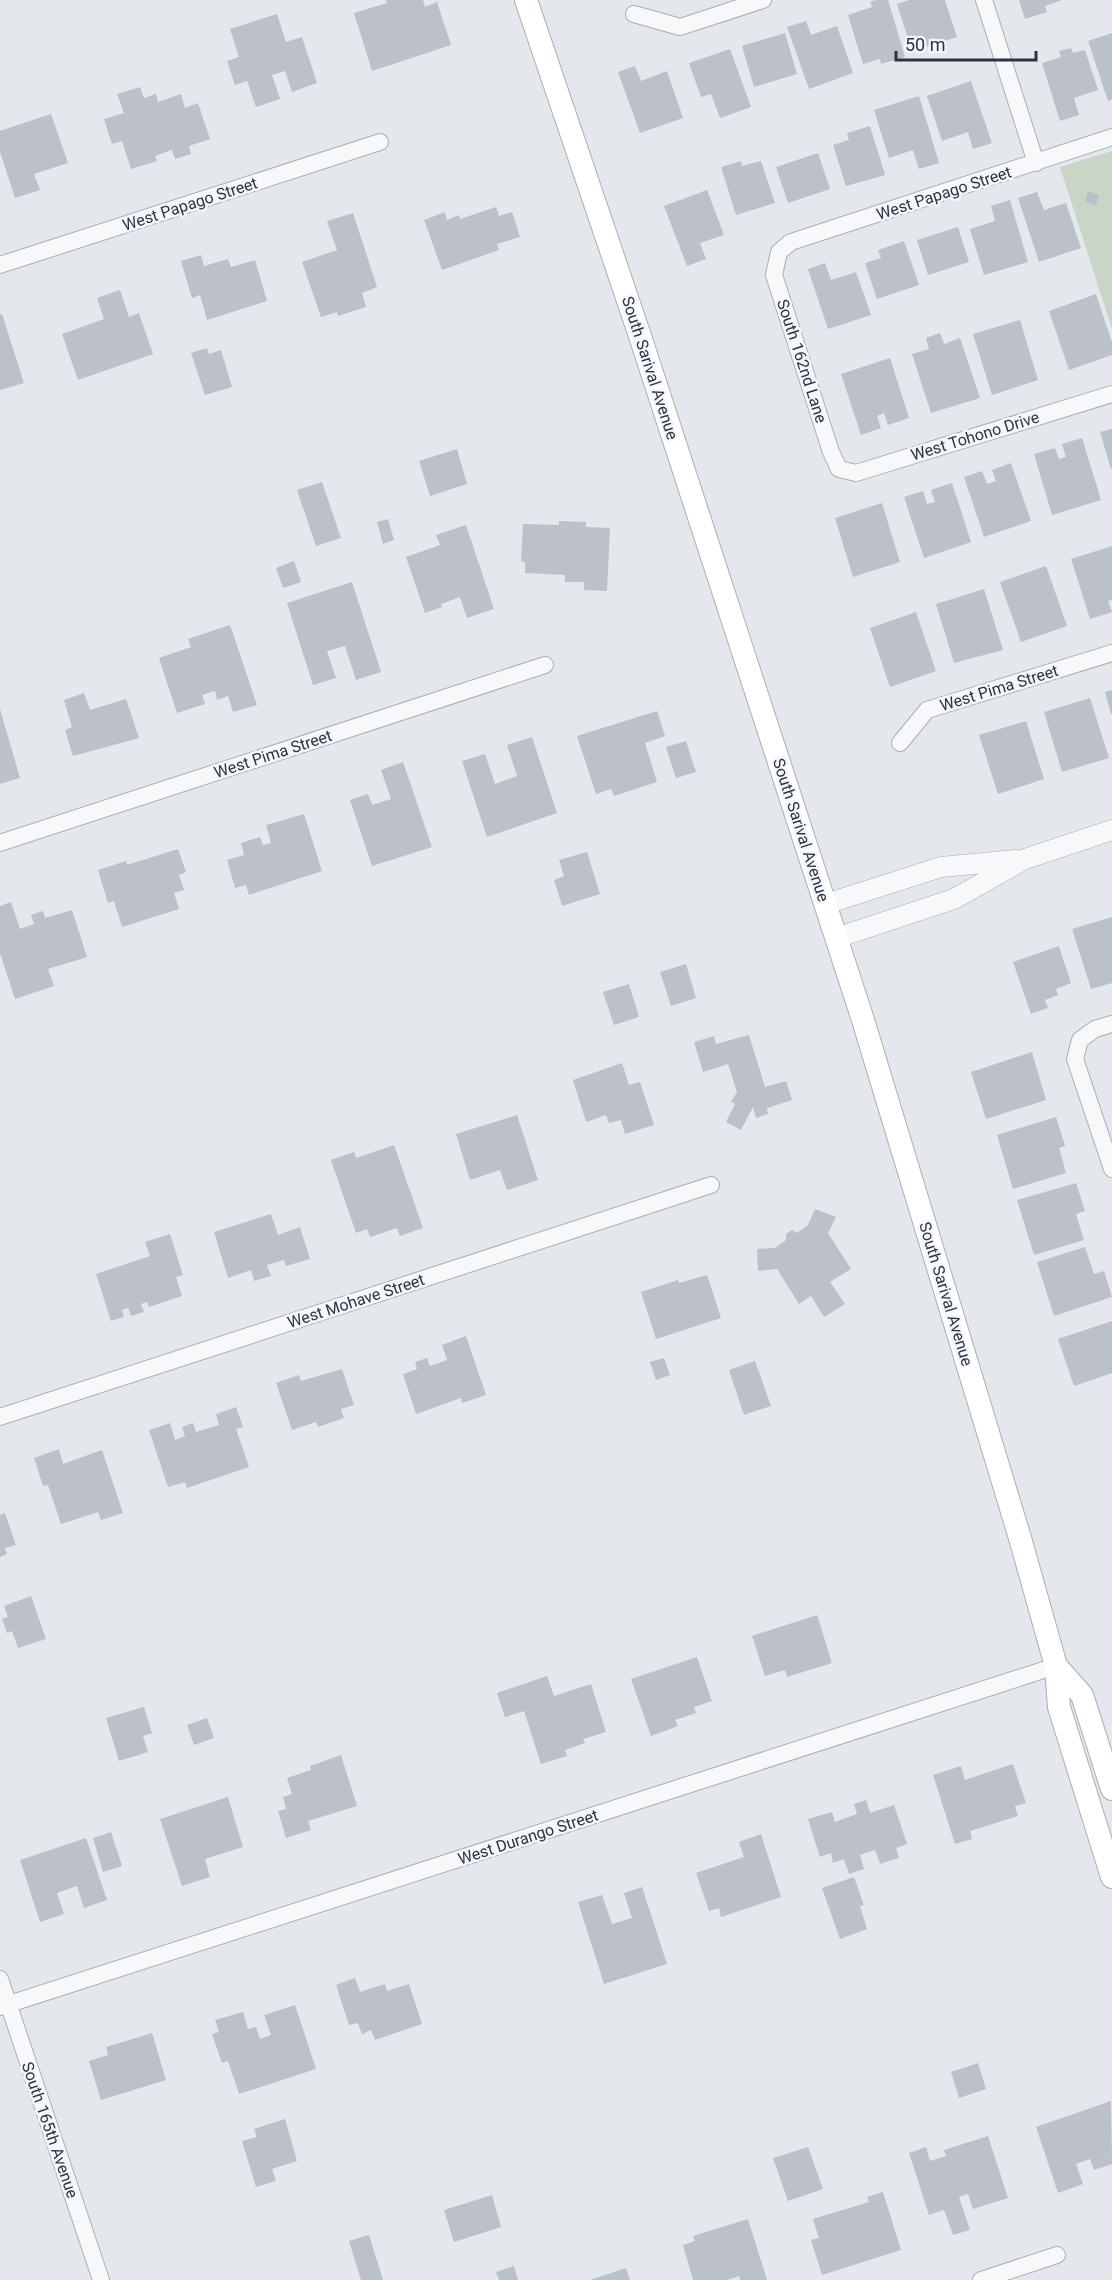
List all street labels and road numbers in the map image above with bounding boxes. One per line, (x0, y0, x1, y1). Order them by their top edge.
street label: West Papago Street (874, 162, 1014, 224)
street label: West Papago Street (120, 173, 260, 235)
street label: South Sarival Avenue (618, 294, 682, 442)
street label: South 162nd Lane (773, 297, 831, 425)
street label: West Tohono Drive (908, 407, 1042, 465)
street label: West Pima Street (938, 661, 1060, 715)
street label: West Pima Street (212, 726, 334, 782)
street label: South Sarival Avenue (769, 756, 833, 904)
street label: South Sarival Avenue (915, 1220, 977, 1368)
street label: West Mohave Street (285, 1270, 427, 1332)
street label: West Durango Street (456, 1805, 600, 1869)
street label: South 165th Avenue (18, 2059, 82, 2201)

